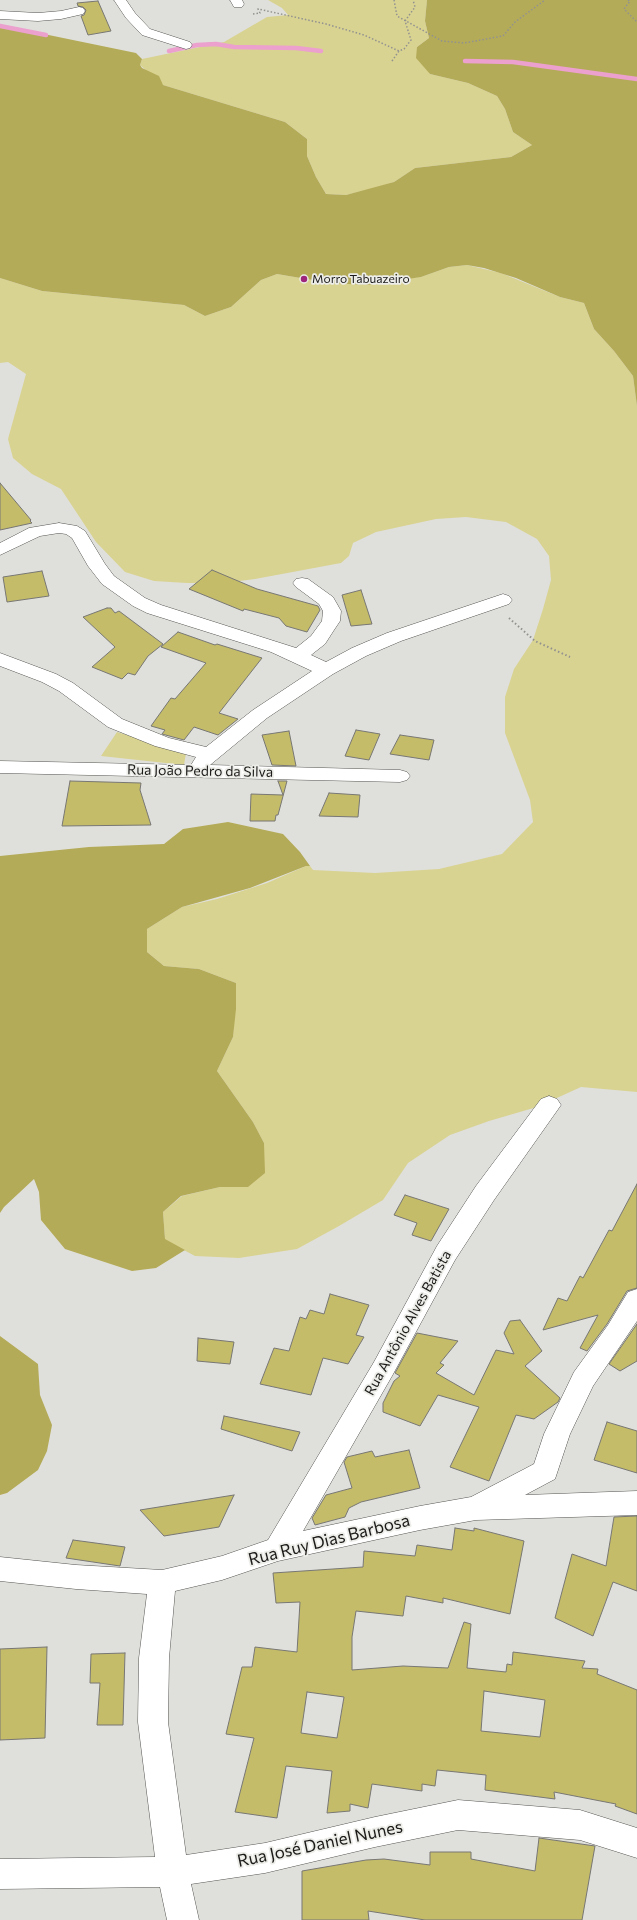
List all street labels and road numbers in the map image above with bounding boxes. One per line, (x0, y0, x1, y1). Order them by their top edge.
street label: Rua João Pedro da Silva (127, 761, 273, 781)
street label: Rua Antônio Alves Batista (361, 1248, 455, 1398)
street label: Rua Ruy Dias Barbosa (246, 1510, 412, 1570)
street label: Rua José Daniel Nunes (235, 1816, 405, 1872)

